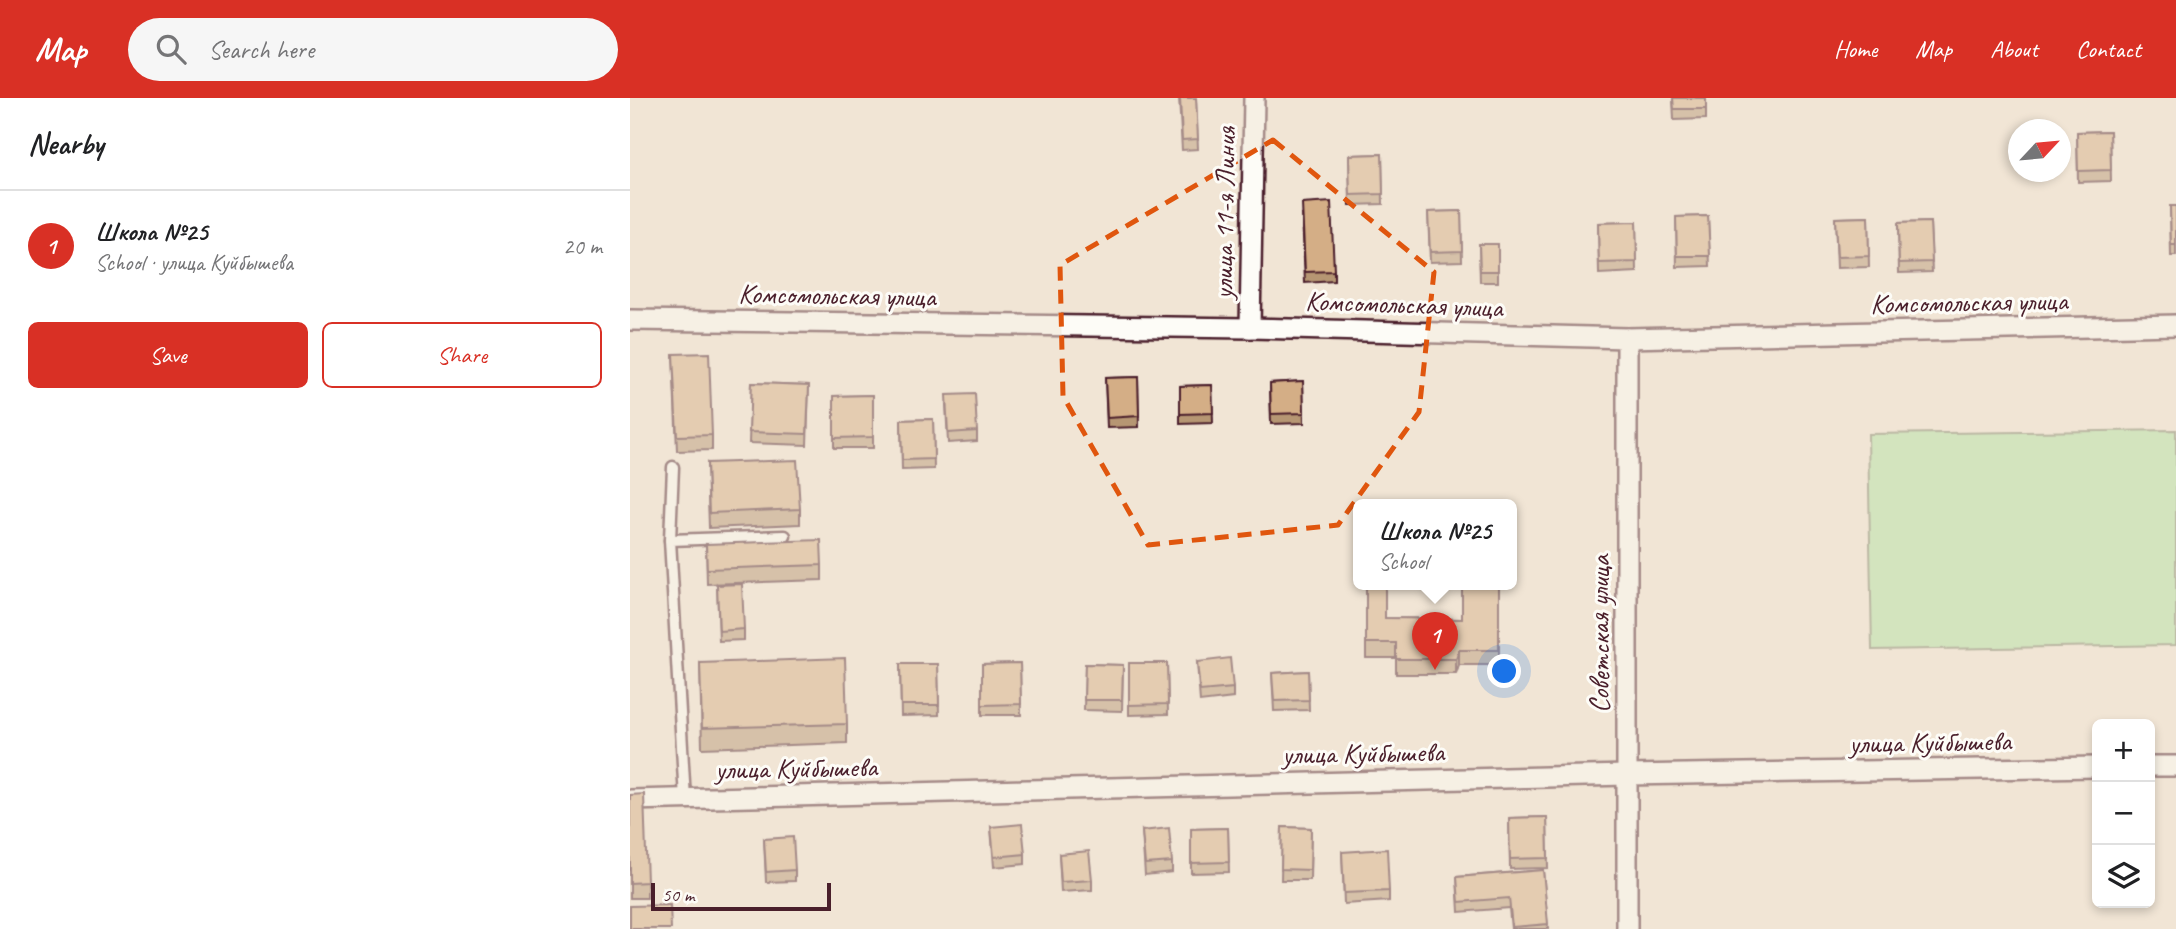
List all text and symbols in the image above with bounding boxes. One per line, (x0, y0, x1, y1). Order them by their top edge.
search box (128, 18, 618, 81)
text: Map (35, 28, 86, 70)
icon: search (152, 30, 190, 68)
text: Search here (208, 33, 314, 66)
text: Home (1834, 34, 1877, 64)
text: Map (1915, 34, 1952, 64)
text: About (1990, 34, 2038, 64)
text: Contact (2076, 34, 2141, 64)
north arrow (2008, 119, 2071, 182)
text: Nearby (28, 125, 104, 163)
street label: улица 11-я Линия (1205, 125, 1243, 302)
text: Школа №25 (95, 215, 208, 248)
text: 1 (46, 232, 56, 261)
text: 20 m (563, 232, 602, 261)
text: School · улица Куйбышева (95, 248, 293, 277)
street label: Комсомольская улица (738, 276, 938, 314)
street label: Комсомольская улица (1305, 283, 1505, 325)
street label: Комсомольская улица (1870, 283, 2070, 321)
button: Save (28, 322, 308, 388)
button: Share (322, 322, 602, 388)
popup (1353, 499, 1517, 590)
text: Школа №25 (1379, 514, 1491, 547)
text: School (1379, 547, 1428, 576)
street label: Советская улица (1582, 553, 1617, 713)
pin: 1 (1412, 612, 1458, 670)
your location (1487, 654, 1521, 688)
map controls (2092, 719, 2155, 908)
button: + (2092, 719, 2155, 782)
street label: улица Куйбышева (1847, 723, 2013, 761)
street label: улица Куйбышева (1280, 734, 1446, 772)
street label: улица Куйбышева (713, 749, 879, 787)
button: − (2092, 782, 2155, 845)
button: layers (2092, 845, 2155, 908)
scale bar (651, 880, 831, 912)
text: 50 m (662, 883, 694, 907)

